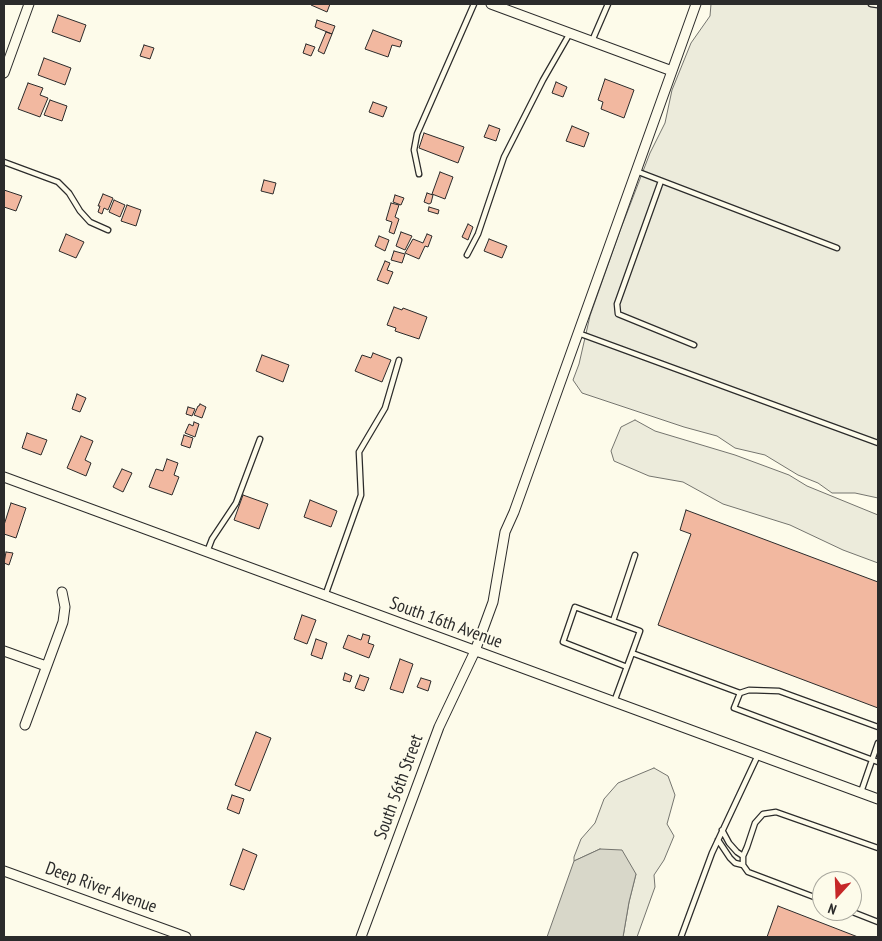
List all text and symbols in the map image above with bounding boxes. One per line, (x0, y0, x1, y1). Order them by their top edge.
street label: South 16th Avenue (387, 593, 505, 653)
street label: South 56th Street (370, 732, 428, 842)
street label: Deep River Avenue (42, 858, 160, 918)
north arrow (812, 871, 862, 921)
text: N (826, 899, 839, 919)

